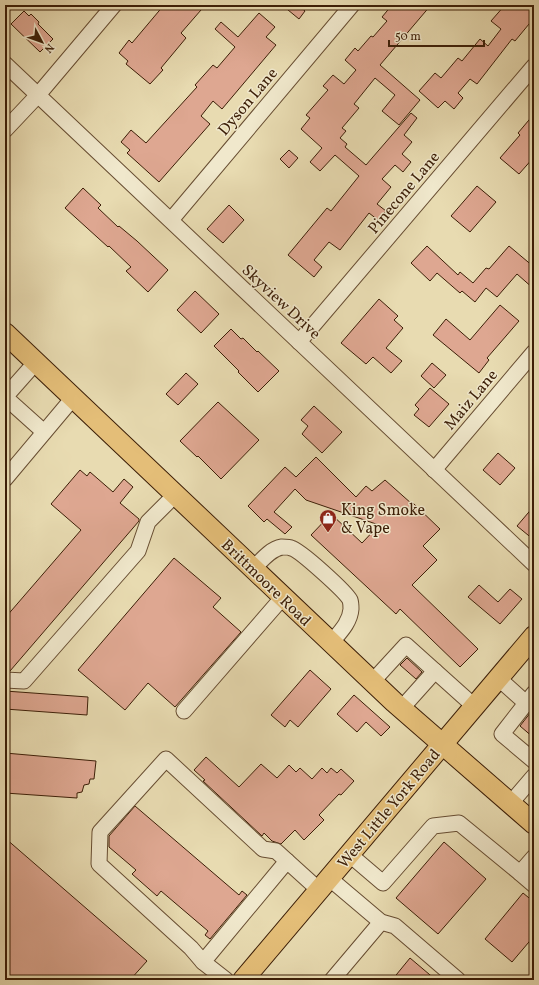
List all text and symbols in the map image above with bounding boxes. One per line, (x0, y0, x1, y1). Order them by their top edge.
north arrow (22, 22, 62, 62)
scale bar (389, 22, 484, 48)
text: 50 m (395, 29, 421, 45)
text: N (40, 40, 57, 56)
street label: Dyson Lane (214, 64, 283, 141)
street label: Pinecone Lane (364, 147, 446, 239)
street label: Skyview Drive (236, 260, 325, 345)
street label: Maiz Lane (440, 365, 503, 435)
place label: King Smoke & Vape (341, 500, 425, 540)
shop icon: King Smoke & Vape (318, 508, 338, 533)
street label: Brittmoore Road (216, 535, 315, 632)
street label: West Little York Road (333, 745, 446, 874)

